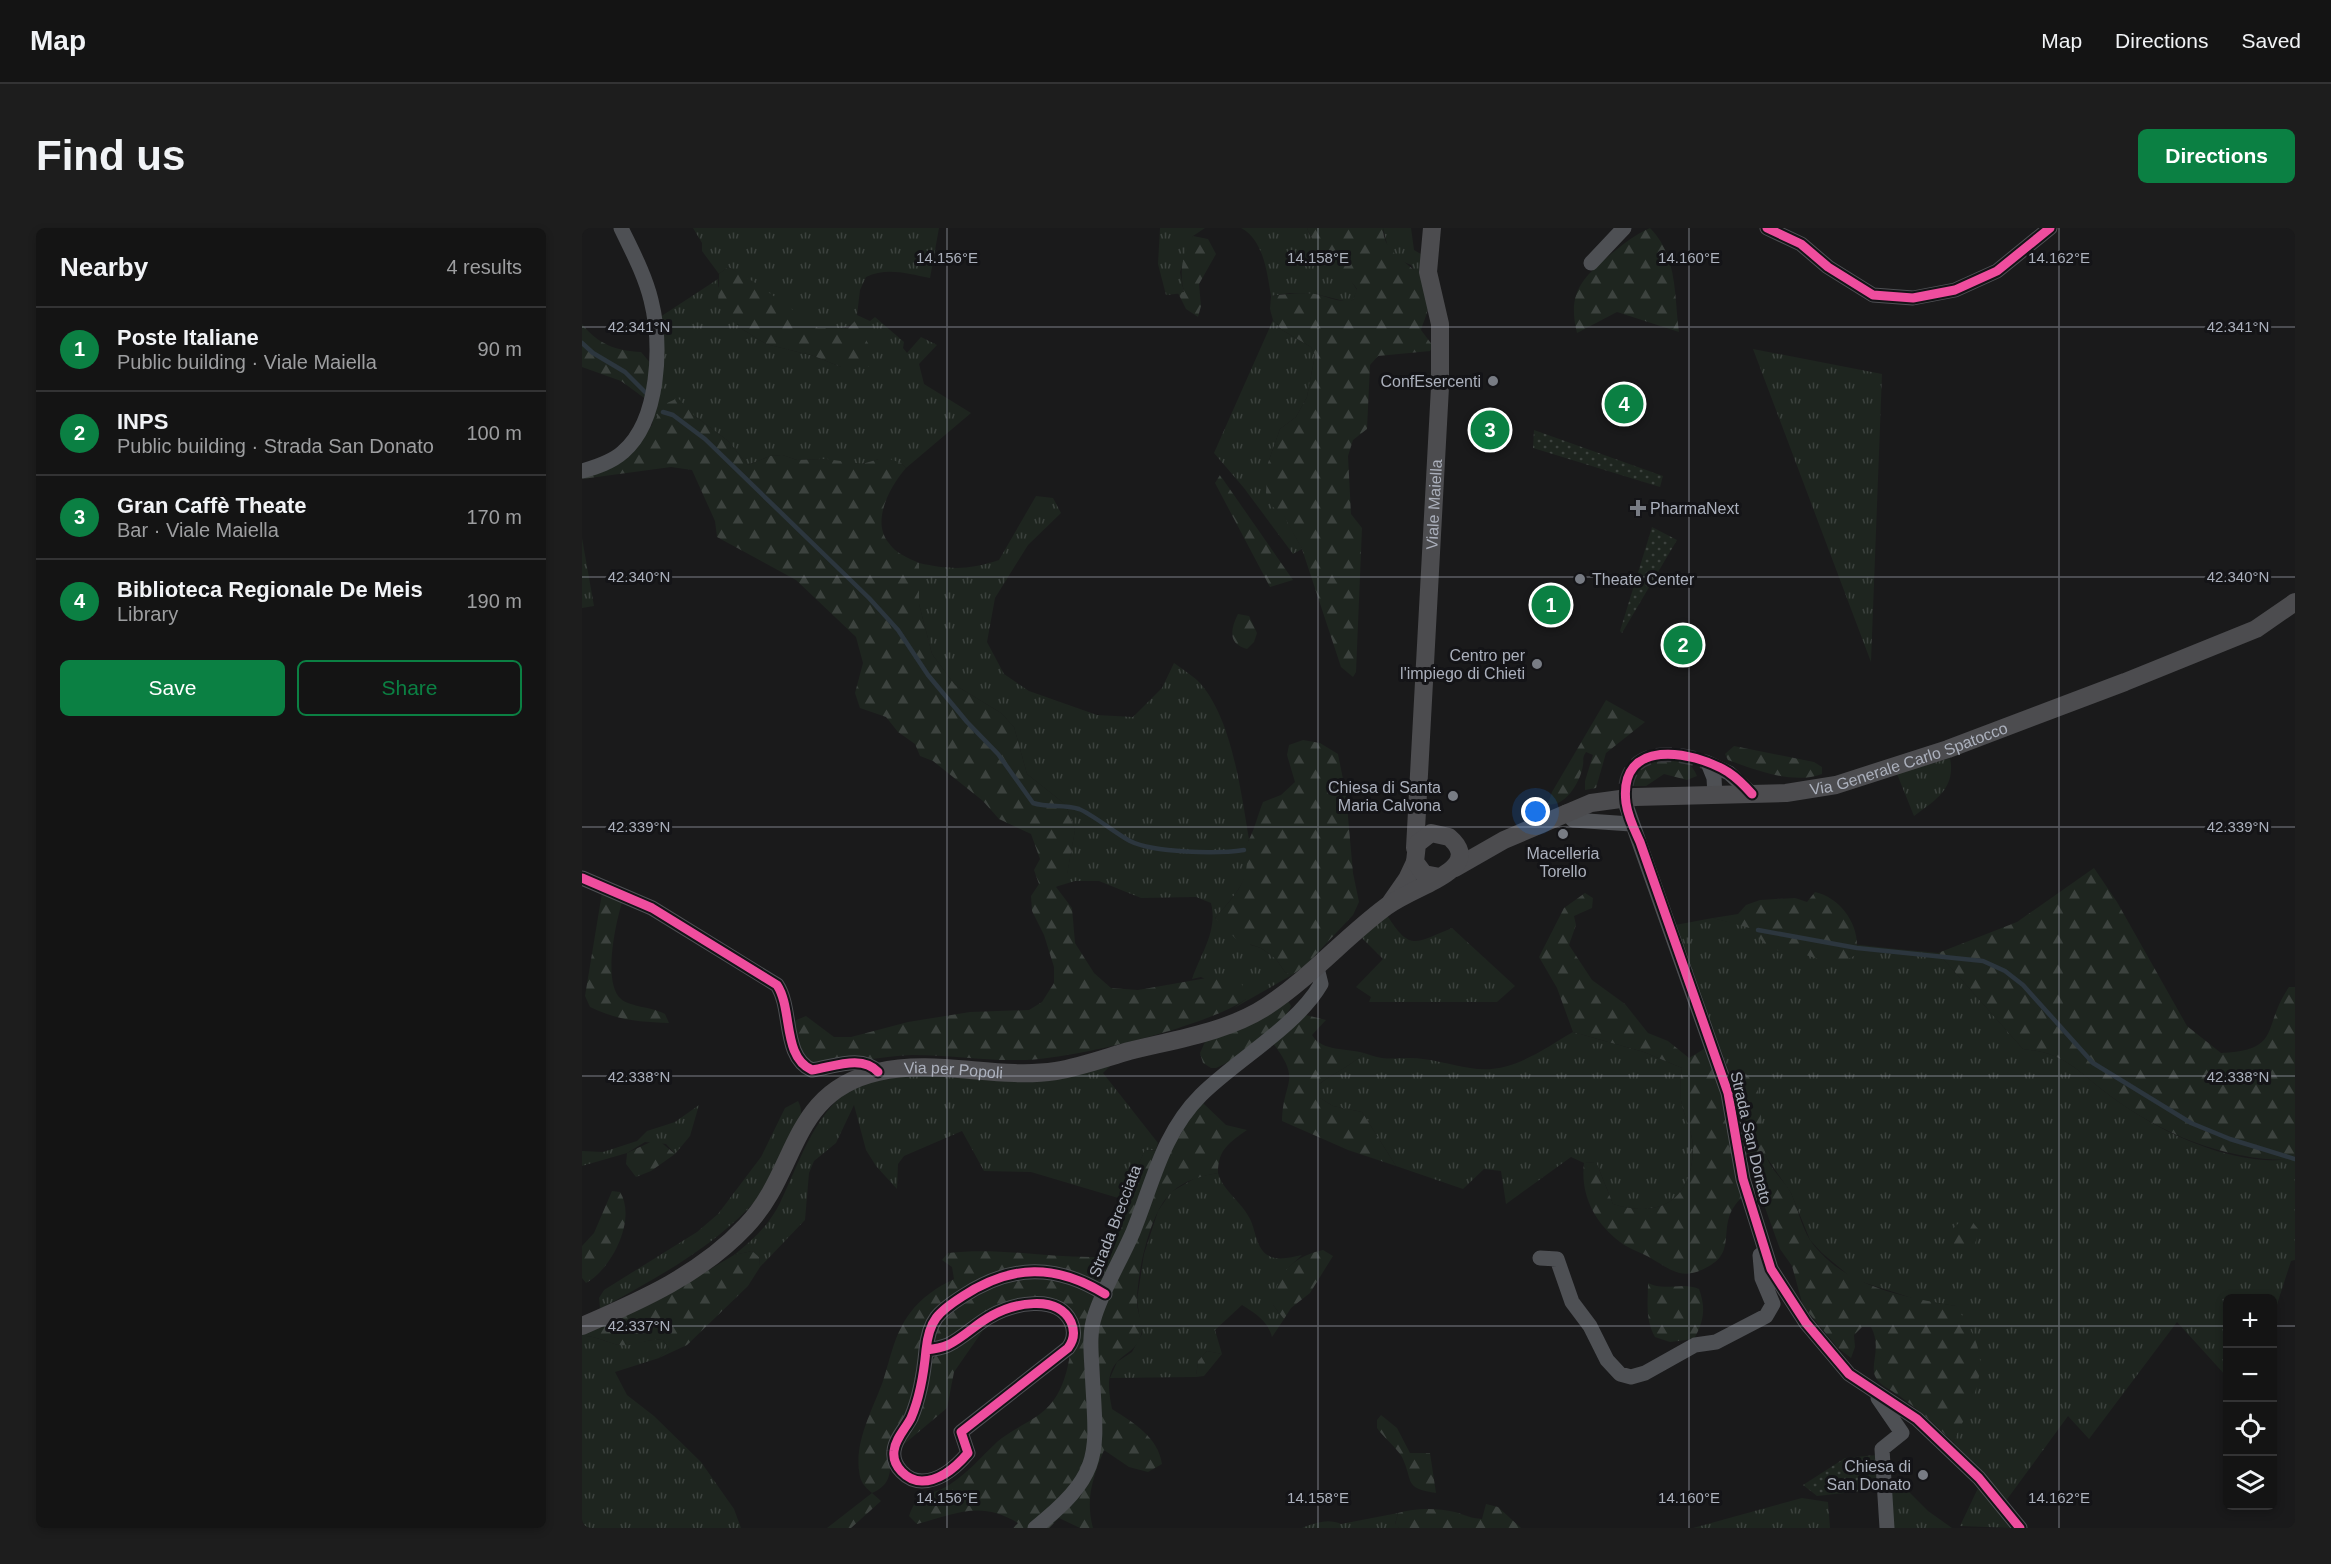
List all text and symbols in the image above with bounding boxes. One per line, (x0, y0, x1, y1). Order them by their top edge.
text: Map (30, 25, 86, 56)
text: Map (2041, 29, 2082, 52)
text: Directions (2115, 29, 2208, 52)
text: Saved (2241, 29, 2301, 52)
button: Directions (2138, 129, 2295, 183)
text: Find us (36, 132, 185, 179)
text: 14.156°E (916, 249, 978, 266)
text: 14.158°E (1287, 249, 1349, 266)
text: 14.160°E (1658, 249, 1720, 266)
text: 14.162°E (2028, 249, 2090, 266)
text: Nearby (60, 252, 148, 282)
text: 4 results (446, 256, 522, 278)
text: 42.341°N (608, 318, 670, 335)
text: 42.341°N (2207, 318, 2269, 335)
text: Poste Italiane (117, 325, 259, 350)
text: 1 (74, 338, 85, 360)
text: 90 m (478, 338, 522, 360)
text: Public building · Viale Maiella (117, 351, 377, 373)
place label: ConfEsercenti (1381, 373, 1481, 390)
marker: ConfEsercenti (1486, 374, 1500, 388)
pin: 4 (1604, 382, 1644, 426)
pin: 3 (1470, 408, 1510, 452)
text: INPS (117, 409, 168, 434)
text: 2 (74, 422, 85, 444)
text: 100 m (466, 422, 522, 444)
text: Public building · Strada San Donato (117, 435, 434, 457)
street label: Viale Maiella (1423, 459, 1445, 550)
text: Gran Caffè Theate (117, 493, 307, 518)
place label: PharmaNext (1650, 500, 1739, 517)
marker: PharmaNext (1631, 501, 1645, 515)
text: 3 (74, 506, 85, 528)
text: 170 m (466, 506, 522, 528)
text: Bar · Viale Maiella (117, 519, 279, 541)
text: 42.340°N (608, 568, 670, 585)
text: 42.340°N (2207, 568, 2269, 585)
place label: Theate Center (1592, 571, 1695, 588)
marker: Theate Center (1573, 572, 1587, 586)
text: Biblioteca Regionale De Meis (117, 577, 423, 602)
pin: 1 (1532, 582, 1570, 628)
text: 4 (74, 590, 85, 612)
text: 190 m (466, 590, 522, 612)
text: Library (117, 603, 178, 625)
pin: 2 (1664, 622, 1702, 668)
place label: Centro per l'impiego di Chieti (1400, 647, 1526, 682)
marker: Centro per l'impiego di Chieti (1530, 657, 1544, 671)
button: Save (60, 660, 285, 716)
button: Share (297, 660, 522, 716)
street label: Via Generale Carlo Spatocco (1808, 719, 2010, 798)
place label: Chiesa di Santa Maria Calvona (1328, 779, 1441, 814)
marker: Chiesa di Santa Maria Calvona (1446, 789, 1460, 803)
your location (1521, 797, 1550, 826)
text: 42.339°N (608, 818, 670, 835)
text: 42.339°N (2207, 818, 2269, 835)
marker: Macelleria Torello (1556, 827, 1570, 841)
place label: Macelleria Torello (1527, 845, 1600, 880)
street label: Via per Popoli (903, 1059, 1004, 1081)
text: 42.338°N (608, 1068, 670, 1085)
text: 42.338°N (2207, 1068, 2269, 1085)
street label: Strada San Donato (1727, 1070, 1775, 1206)
street label: Strada Brecciata (1086, 1163, 1144, 1279)
map controls (2223, 1294, 2277, 1510)
button: + (2223, 1294, 2277, 1348)
text: 42.337°N (608, 1317, 670, 1334)
button: − (2223, 1348, 2277, 1402)
button: locate (2223, 1402, 2277, 1456)
button: layers (2223, 1456, 2277, 1510)
place label: Chiesa di San Donato (1826, 1458, 1911, 1493)
marker: Chiesa di San Donato (1916, 1468, 1930, 1482)
text: 14.156°E (916, 1489, 978, 1506)
text: 14.158°E (1287, 1489, 1349, 1506)
text: 14.160°E (1658, 1489, 1720, 1506)
text: 14.162°E (2028, 1489, 2090, 1506)

